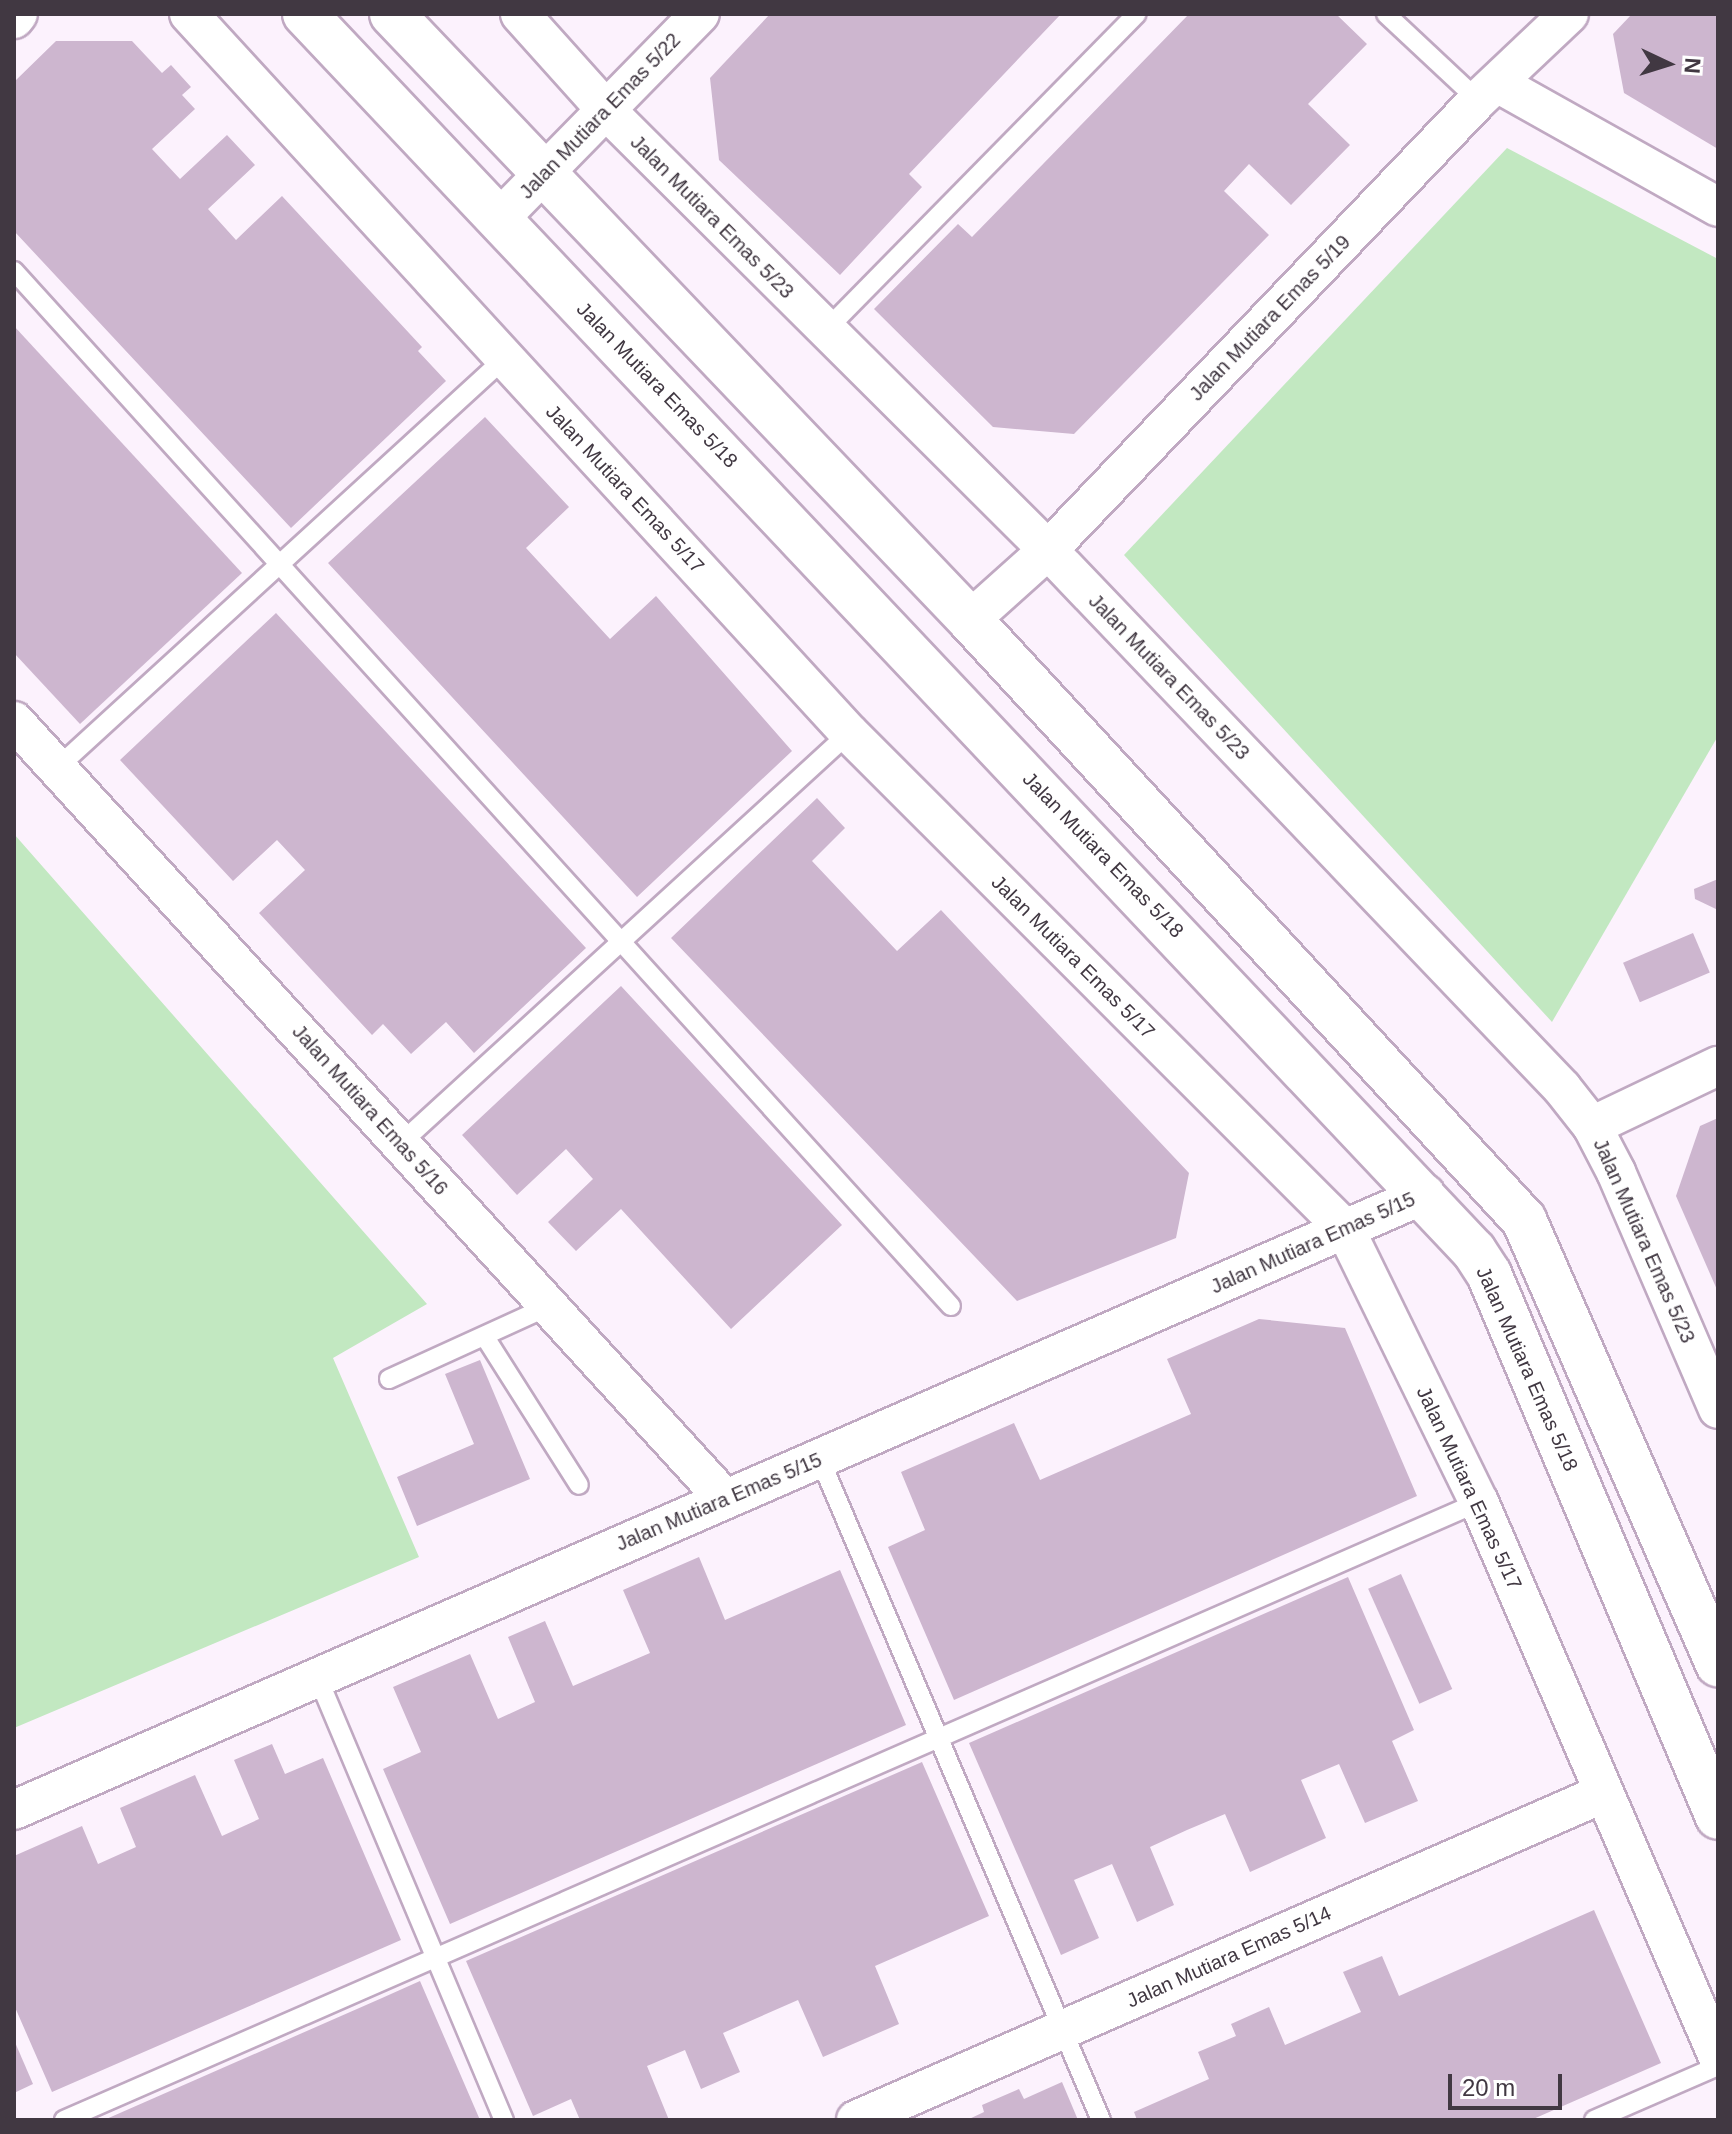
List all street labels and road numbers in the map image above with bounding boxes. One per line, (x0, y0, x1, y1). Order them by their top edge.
street label: Jalan Mutiara Emas 5/22 (515, 28, 685, 204)
street label: Jalan Mutiara Emas 5/23 (625, 130, 799, 304)
street label: Jalan Mutiara Emas 5/19 (1185, 230, 1355, 406)
street label: Jalan Mutiara Emas 5/18 (572, 297, 742, 473)
street label: Jalan Mutiara Emas 5/17 (541, 400, 709, 578)
street label: Jalan Mutiara Emas 5/23 (1084, 589, 1254, 765)
street label: Jalan Mutiara Emas 5/18 (1018, 767, 1188, 943)
street label: Jalan Mutiara Emas 5/17 (986, 870, 1160, 1044)
street label: Jalan Mutiara Emas 5/16 (287, 1020, 453, 1200)
street label: Jalan Mutiara Emas 5/23 (1588, 1135, 1700, 1347)
street label: Jalan Mutiara Emas 5/15 (1207, 1187, 1419, 1299)
street label: Jalan Mutiara Emas 5/18 (1471, 1263, 1583, 1475)
street label: Jalan Mutiara Emas 5/17 (1411, 1383, 1527, 1593)
street label: Jalan Mutiara Emas 5/15 (612, 1448, 826, 1556)
street label: Jalan Mutiara Emas 5/14 (1123, 1901, 1335, 2013)

